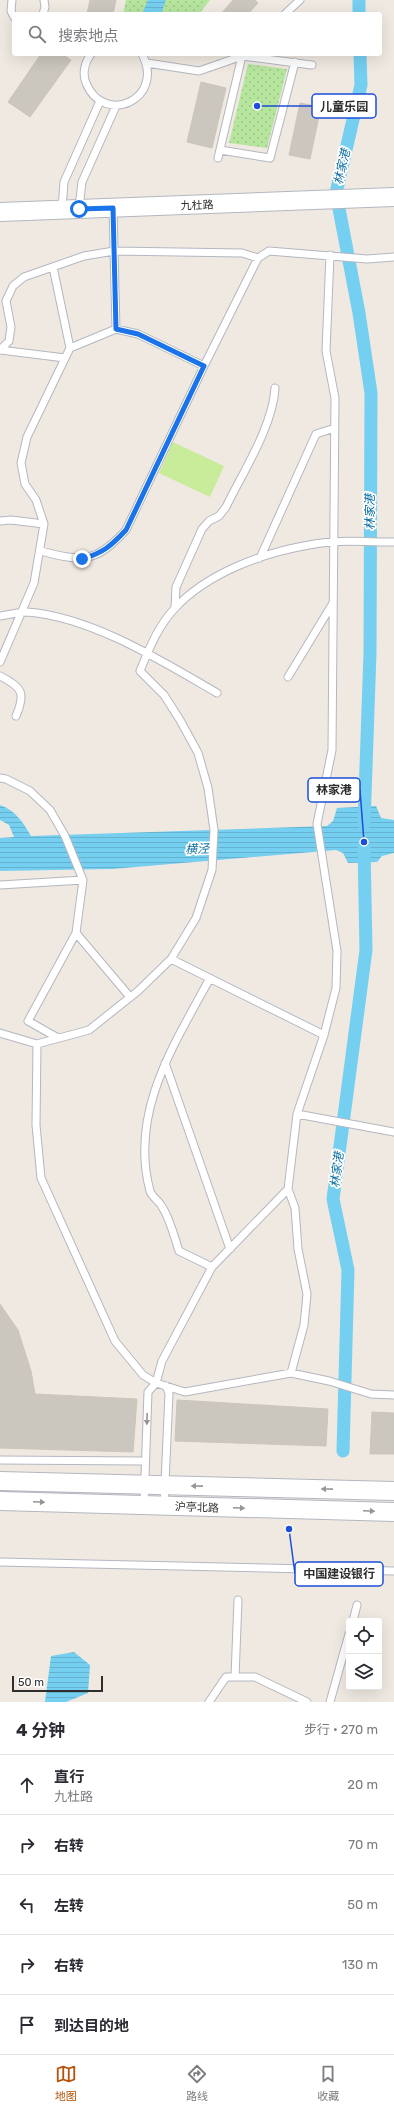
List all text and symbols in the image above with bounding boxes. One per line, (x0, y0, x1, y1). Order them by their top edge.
search box (12, 12, 382, 56)
icon: search (26, 23, 48, 45)
text: 搜索地点 (58, 27, 118, 45)
callout: 儿童乐园 (312, 94, 376, 118)
text: 儿童乐园 (320, 100, 368, 114)
water label: 林家港 (331, 146, 353, 186)
street label: 九杜路 (180, 198, 214, 213)
route start (70, 200, 88, 218)
water label: 林家港 (363, 492, 377, 530)
route end (73, 550, 91, 568)
callout: 林家港 (308, 778, 360, 802)
text: 林家港 (316, 783, 352, 797)
water label: 横泾 (185, 842, 210, 856)
water label: 林家港 (328, 1149, 346, 1189)
one-way arrow (144, 1413, 150, 1426)
one-way arrow (190, 1483, 203, 1489)
one-way arrow (320, 1486, 333, 1492)
one-way arrow (33, 1499, 45, 1506)
street label: 沪亭北路 (175, 1500, 219, 1515)
one-way arrow (233, 1505, 246, 1511)
one-way arrow (363, 1508, 375, 1515)
callout: 中国建设银行 (295, 1562, 383, 1586)
text: 中国建设银行 (303, 1567, 375, 1581)
map controls (346, 1618, 382, 1690)
button: locate (346, 1618, 382, 1654)
button: layers (346, 1654, 382, 1690)
scale bar (12, 1674, 103, 1693)
text: 50 m (18, 1676, 44, 1689)
text: 4 分钟 (16, 1720, 65, 1740)
text: 步行 · 270 m (304, 1722, 378, 1737)
text: 直行 (54, 1768, 84, 1786)
icon: ahead (16, 1774, 38, 1796)
text: 20 m (347, 1777, 378, 1792)
text: 九杜路 (54, 1789, 93, 1804)
icon: right (16, 1834, 38, 1856)
text: 右转 (54, 1837, 84, 1855)
text: 70 m (348, 1837, 378, 1852)
icon: left (16, 1894, 38, 1916)
text: 左转 (54, 1897, 84, 1915)
text: 50 m (347, 1897, 378, 1912)
icon: right (16, 1954, 38, 1976)
text: 右转 (54, 1957, 84, 1975)
text: 130 m (342, 1957, 378, 1972)
icon: arrive (16, 2014, 38, 2036)
text: 到达目的地 (54, 2017, 129, 2035)
tab: 地图 (55, 2063, 77, 2103)
tab: 路线 (186, 2063, 208, 2103)
tab: 收藏 (317, 2063, 339, 2103)

